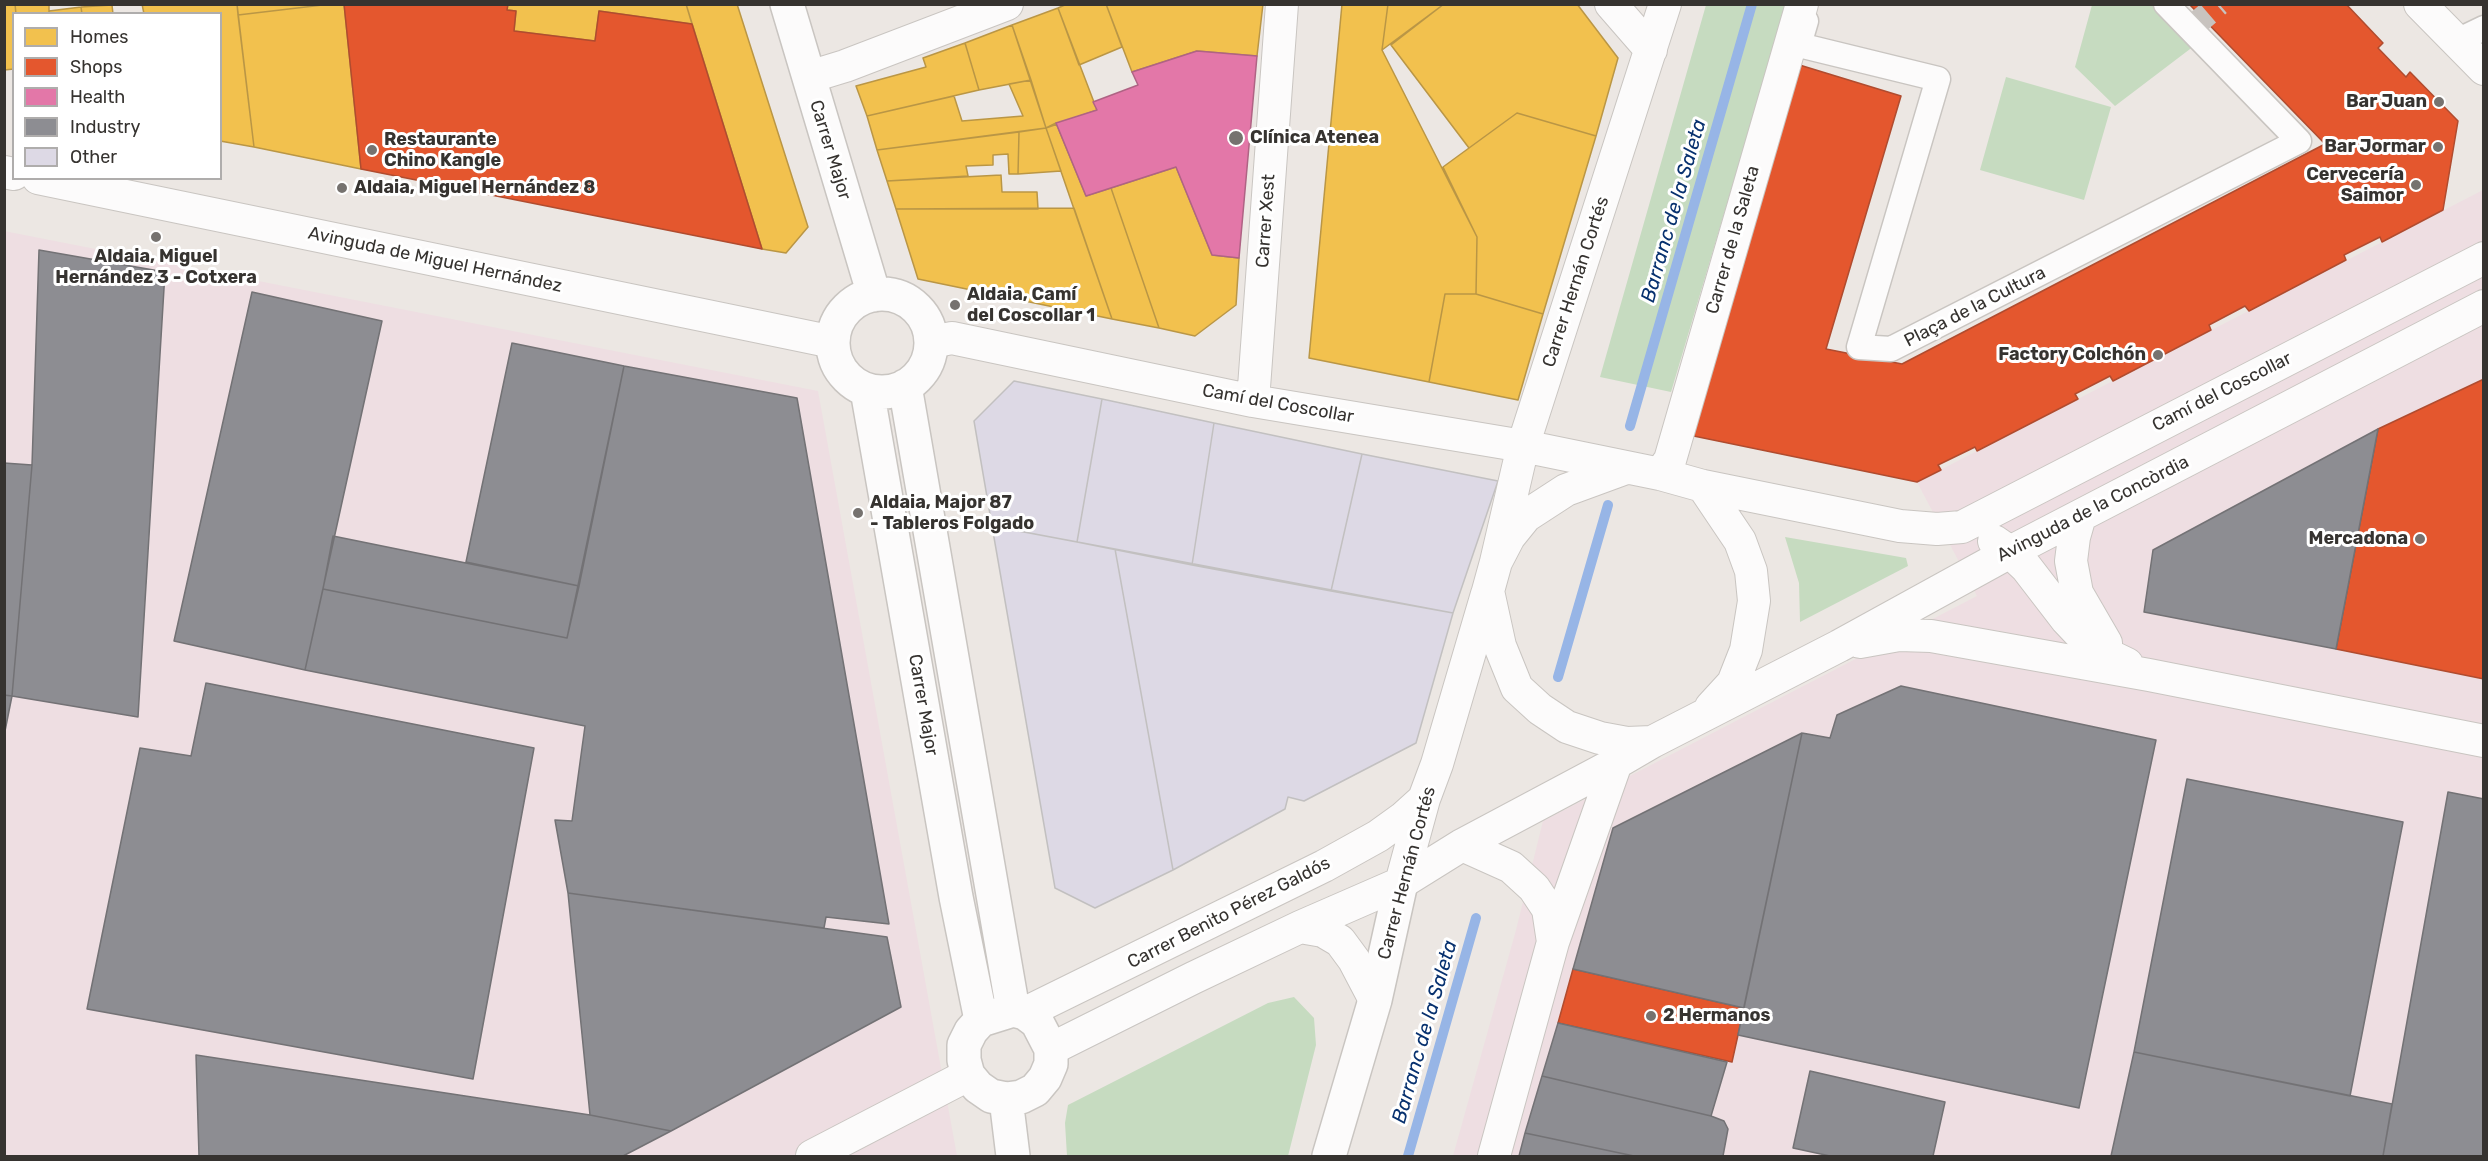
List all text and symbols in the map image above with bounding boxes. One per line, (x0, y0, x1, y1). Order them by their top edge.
legend (12, 12, 222, 180)
text: Homes (70, 26, 128, 48)
text: Shops (70, 56, 122, 78)
text: Health (70, 86, 125, 108)
place label: Bar Juan (2346, 91, 2427, 113)
marker: Bar Juan (2432, 95, 2446, 109)
street label: Carrer Major (805, 98, 855, 202)
text: Industry (70, 116, 140, 138)
water label: Barranc de la Saleta (1636, 117, 1712, 305)
place label: Clínica Atenea (1250, 127, 1379, 149)
place label: Restaurante Chino Kangle (384, 129, 501, 172)
marker: Clínica Atenea (1227, 129, 1245, 147)
place label: Bar Jormar (2324, 136, 2426, 158)
marker: Bar Jormar (2431, 140, 2445, 154)
marker: Restaurante Chino Kangle (365, 143, 379, 157)
text: Other (70, 146, 117, 168)
street label: Carrer de la Saleta (1702, 163, 1764, 317)
place label: Cervecería Saimor (2306, 164, 2404, 207)
street label: Carrer Xest (1252, 173, 1280, 269)
place label: Aldaia, Miguel Hernández 8 (354, 177, 595, 199)
marker: Cervecería Saimor (2409, 178, 2423, 192)
marker: Aldaia, Miguel Hernández 8 (335, 181, 349, 195)
street label: Carrer Hernán Cortés (1538, 194, 1614, 370)
street label: Avinguda de Miguel Hernández (306, 222, 564, 298)
marker: Aldaia, Miguel Hernández 3 - Cotxera (149, 230, 163, 244)
place label: Aldaia, Miguel Hernández 3 - Cotxera (55, 246, 257, 288)
street label: Plaça de la Cultura (1901, 262, 2049, 352)
place label: Aldaia, Camí del Coscollar 1 (967, 284, 1095, 326)
marker: Aldaia, Camí del Coscollar 1 (948, 298, 962, 312)
place label: Factory Colchón (1998, 344, 2146, 366)
street label: Camí del Coscollar (2149, 348, 2295, 436)
marker: Factory Colchón (2151, 348, 2165, 362)
street label: Camí del Coscollar (1201, 380, 1355, 428)
street label: Avinguda de la Concòrdia (1993, 451, 2193, 567)
place label: Aldaia, Major 87 - Tableros Folgado (870, 492, 1034, 534)
marker: Aldaia, Major 87 - Tableros Folgado (851, 506, 865, 520)
place label: Mercadona (2309, 528, 2408, 550)
marker: Mercadona (2413, 532, 2427, 546)
street label: Carrer Major (903, 652, 943, 758)
street label: Carrer Hernán Cortés (1374, 784, 1440, 962)
street label: Carrer Benito Pérez Galdós (1124, 852, 1334, 974)
water label: Barranc de la Saleta (1387, 938, 1463, 1126)
place label: 2 Hermanos (1663, 1005, 1770, 1027)
marker: 2 Hermanos (1644, 1009, 1658, 1023)

